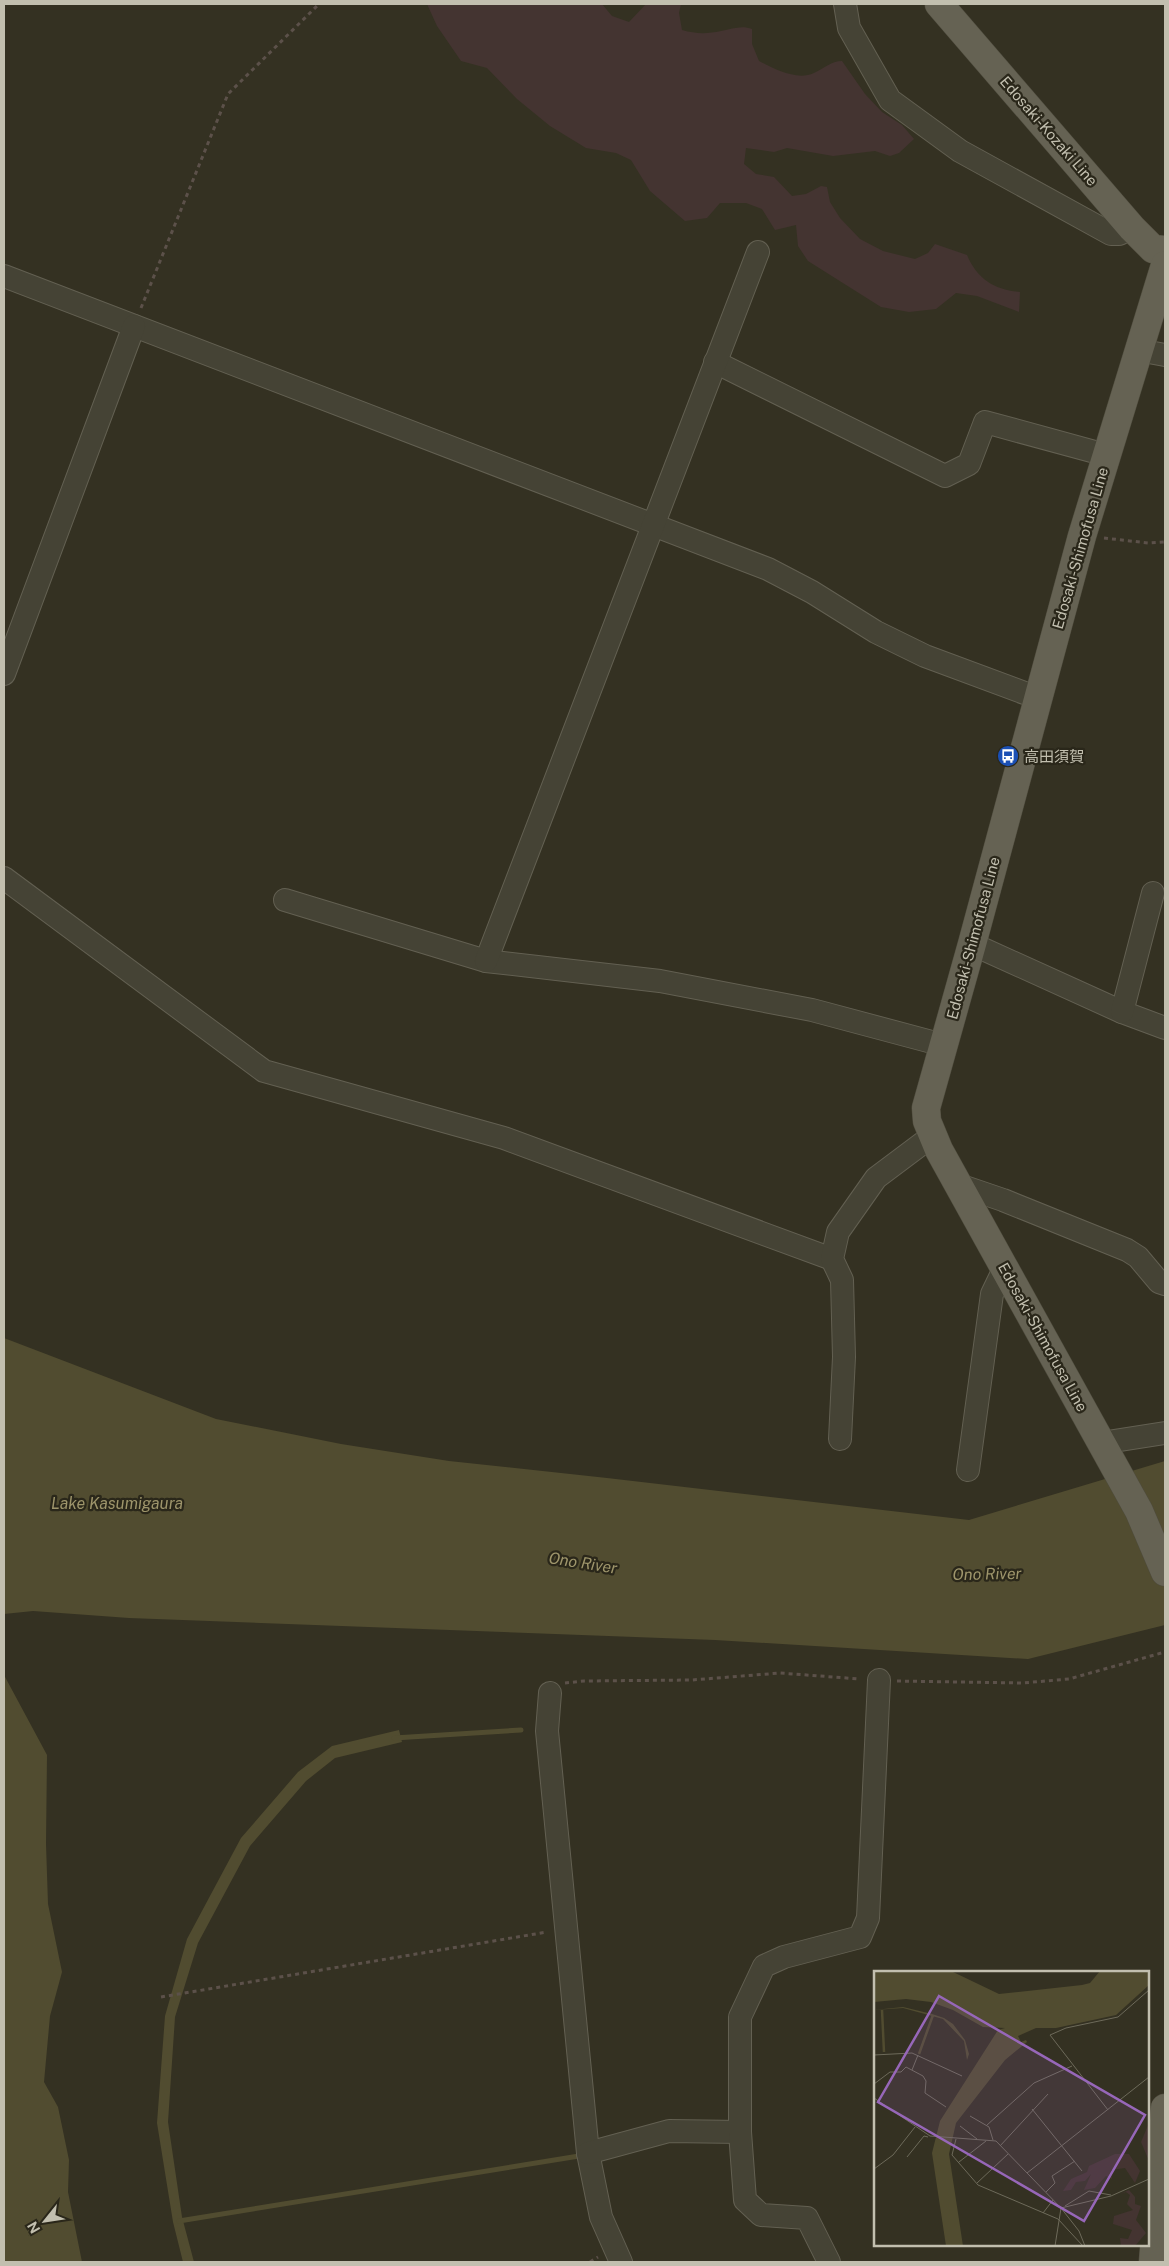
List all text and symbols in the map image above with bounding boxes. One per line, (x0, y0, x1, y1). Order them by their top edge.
street label: Edosaki-Kozaki Line (997, 73, 1101, 189)
street label: Edosaki-Shimofusa Line (1049, 465, 1111, 631)
bus stop icon: 高田須賀 (996, 744, 1020, 768)
place label: 高田須賀 (1024, 748, 1084, 765)
street label: Edosaki-Shimofusa Line (943, 855, 1003, 1021)
street label: Edosaki-Shimofusa Line (995, 1260, 1091, 1414)
water label: Lake Kasumigaura (51, 1494, 183, 1513)
water label: Ono River (547, 1548, 620, 1578)
water label: Ono River (952, 1564, 1023, 1584)
inset map (874, 1971, 1149, 2246)
north arrow (20, 2196, 70, 2246)
text: N (24, 2219, 43, 2236)

